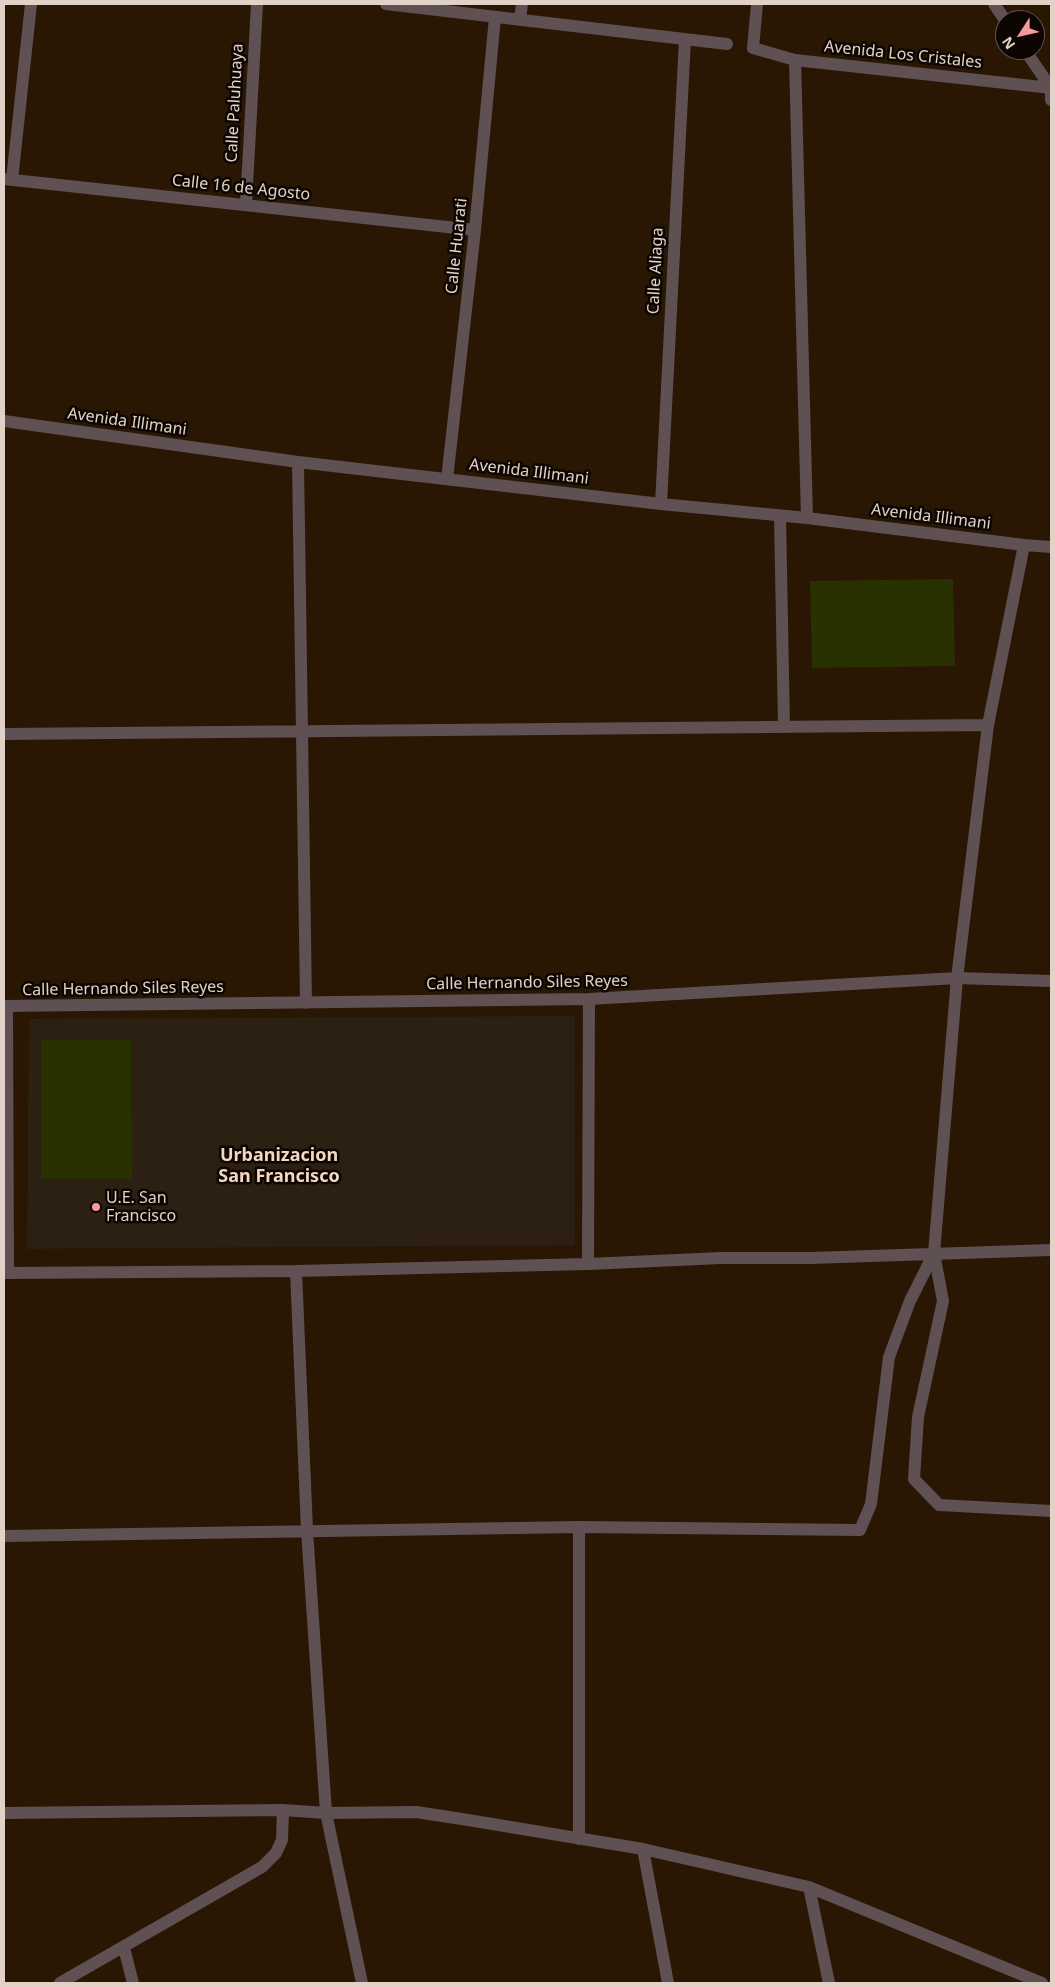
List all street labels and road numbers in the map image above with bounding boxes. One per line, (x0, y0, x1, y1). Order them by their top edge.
street label: Avenida Los Cristales (823, 37, 983, 73)
street label: Calle Paluhuaya (222, 43, 248, 163)
street label: Calle 16 de Agosto (171, 171, 311, 205)
street label: Calle Huarati (442, 197, 472, 295)
street label: Calle Aliaga (644, 227, 668, 315)
street label: Avenida Illimani (66, 404, 188, 440)
street label: Avenida Illimani (468, 455, 590, 489)
street label: Avenida Illimani (870, 500, 992, 534)
street label: Calle Hernando Siles Reyes (426, 972, 628, 994)
street label: Calle Hernando Siles Reyes (22, 978, 224, 1000)

